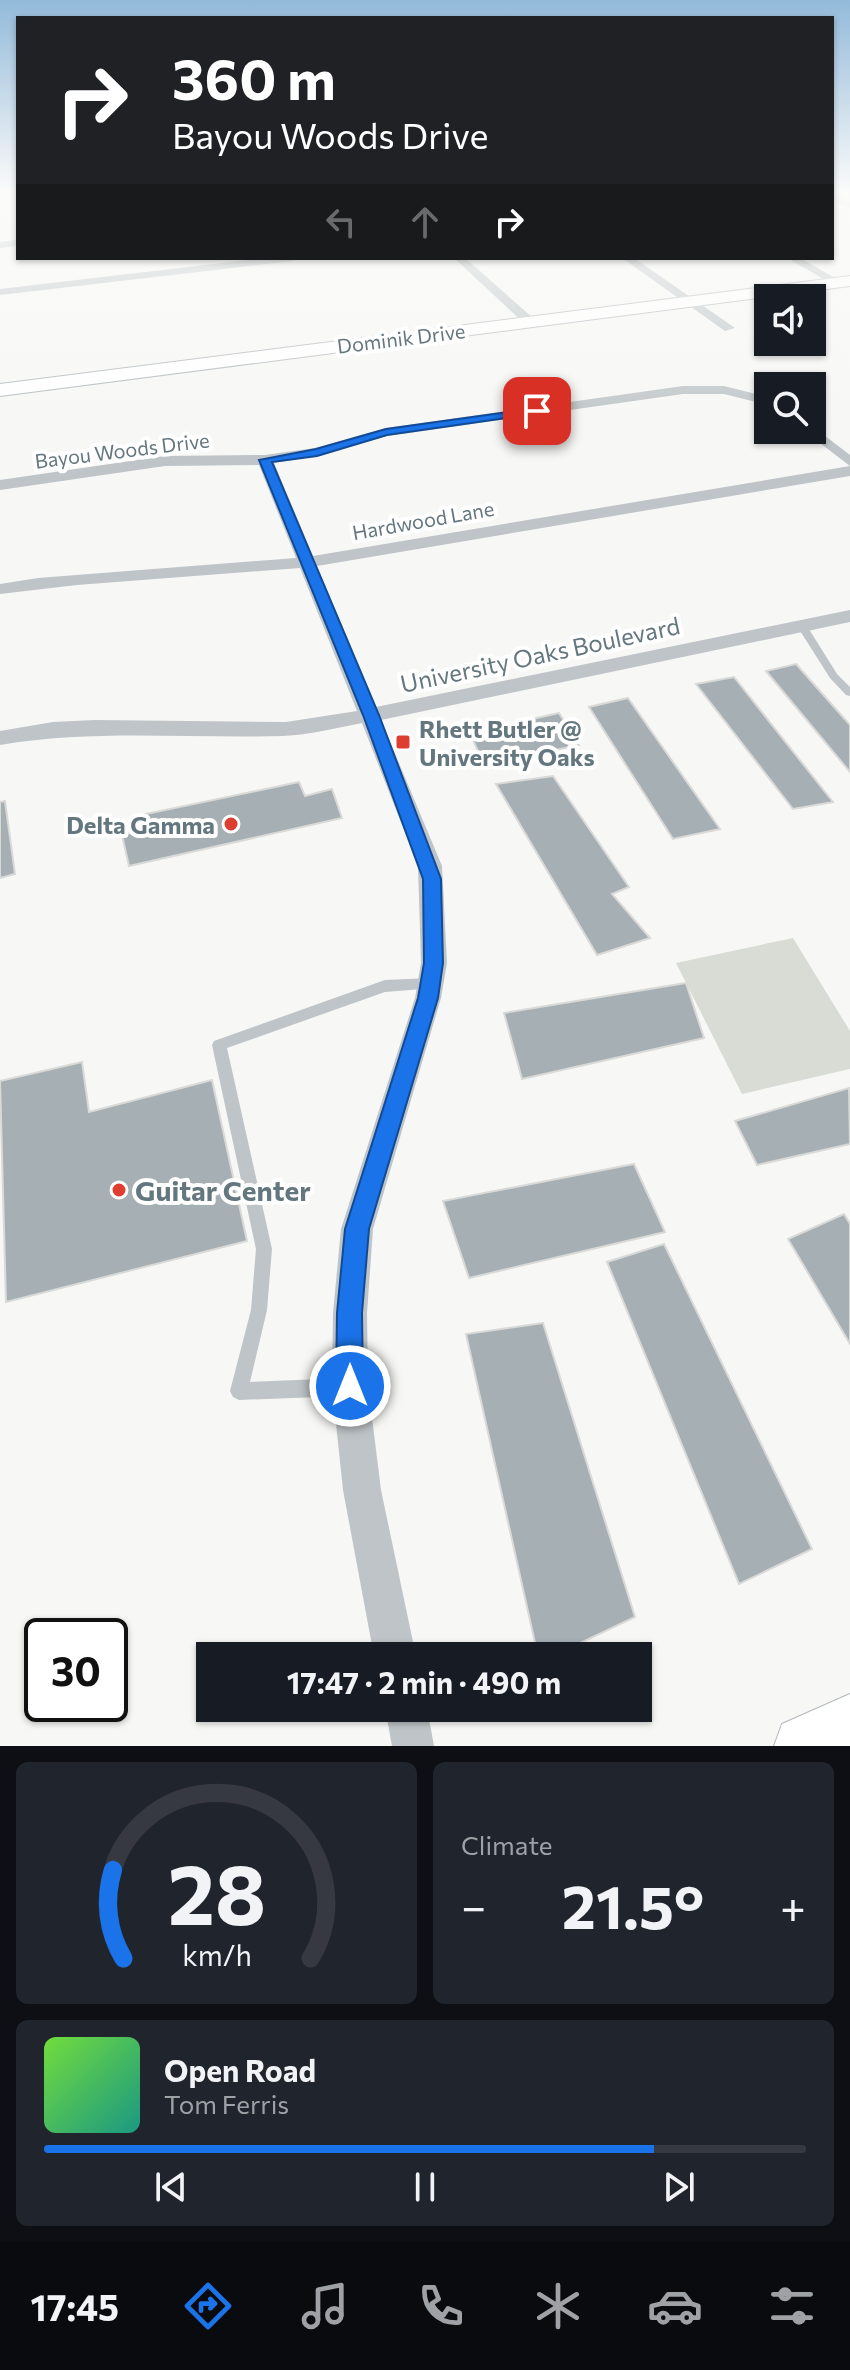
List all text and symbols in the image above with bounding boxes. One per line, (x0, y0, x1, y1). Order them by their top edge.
text: 360 m (172, 43, 336, 112)
icon: right (40, 48, 144, 152)
text: Bayou Woods Drive (172, 112, 488, 156)
icon: left (319, 200, 363, 244)
icon: ahead (403, 200, 447, 244)
icon: right (487, 200, 531, 244)
map controls (754, 284, 826, 444)
button: sound (754, 284, 826, 356)
street label: Dominik Drive (336, 318, 466, 358)
button: search (754, 372, 826, 444)
pin (503, 377, 571, 445)
icon: arrive (515, 389, 559, 433)
street label: Bayou Woods Drive (33, 427, 211, 473)
street label: Hardwood Lane (350, 496, 496, 544)
street label: University Oaks Boulevard (398, 610, 682, 698)
place label: Rhett Butler @ University Oaks (419, 714, 595, 771)
marker: Rhett Butler @ University Oaks (394, 733, 412, 751)
place label: Delta Gamma (66, 810, 215, 839)
marker: Delta Gamma (222, 815, 240, 833)
place label: Guitar Center (135, 1173, 311, 1207)
marker: Guitar Center (110, 1181, 128, 1199)
position arrow (308, 1344, 392, 1428)
speed limit sign: 30 (24, 1618, 128, 1722)
text: 17:47 · 2 min · 490 m (287, 1663, 561, 1700)
text: Climate (461, 1829, 553, 1860)
text: 28 (167, 1840, 266, 1942)
text: 21.5° (562, 1868, 704, 1941)
text: − (461, 1878, 486, 1932)
text: + (780, 1878, 806, 1932)
text: km/h (182, 1937, 251, 1972)
text: Open Road (164, 2051, 316, 2088)
text: Tom Ferris (164, 2088, 289, 2119)
icon: previous (149, 2165, 193, 2209)
icon: pause (403, 2165, 447, 2209)
icon: next (657, 2165, 701, 2209)
icon: directions (180, 2278, 236, 2334)
icon: music (297, 2278, 353, 2334)
icon: phone (413, 2278, 469, 2334)
icon: climate (530, 2278, 586, 2334)
icon: car (647, 2278, 703, 2334)
icon: filters (764, 2278, 820, 2334)
text: 17:45 (30, 2284, 119, 2328)

